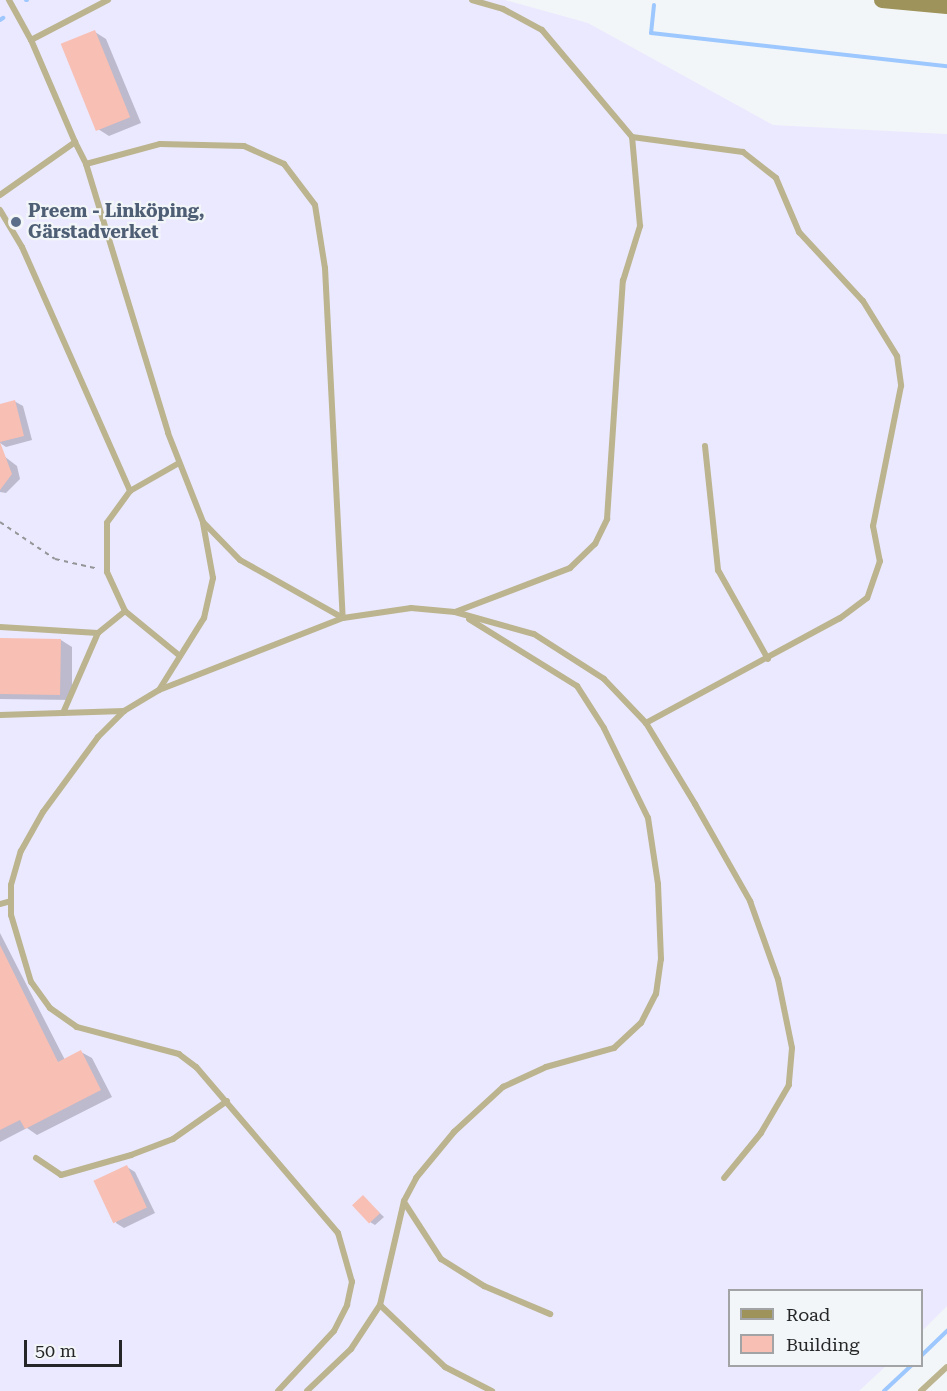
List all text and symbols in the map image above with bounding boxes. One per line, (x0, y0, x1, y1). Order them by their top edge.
place label: Preem - Linköping, Gärstadverket (28, 201, 205, 244)
marker: Preem - Linköping, Gärstadverket (9, 215, 23, 229)
legend (728, 1289, 923, 1367)
text: Road (786, 1304, 830, 1325)
scale bar (27, 1328, 124, 1366)
text: Building (786, 1334, 860, 1355)
text: 50 m (35, 1340, 76, 1361)

